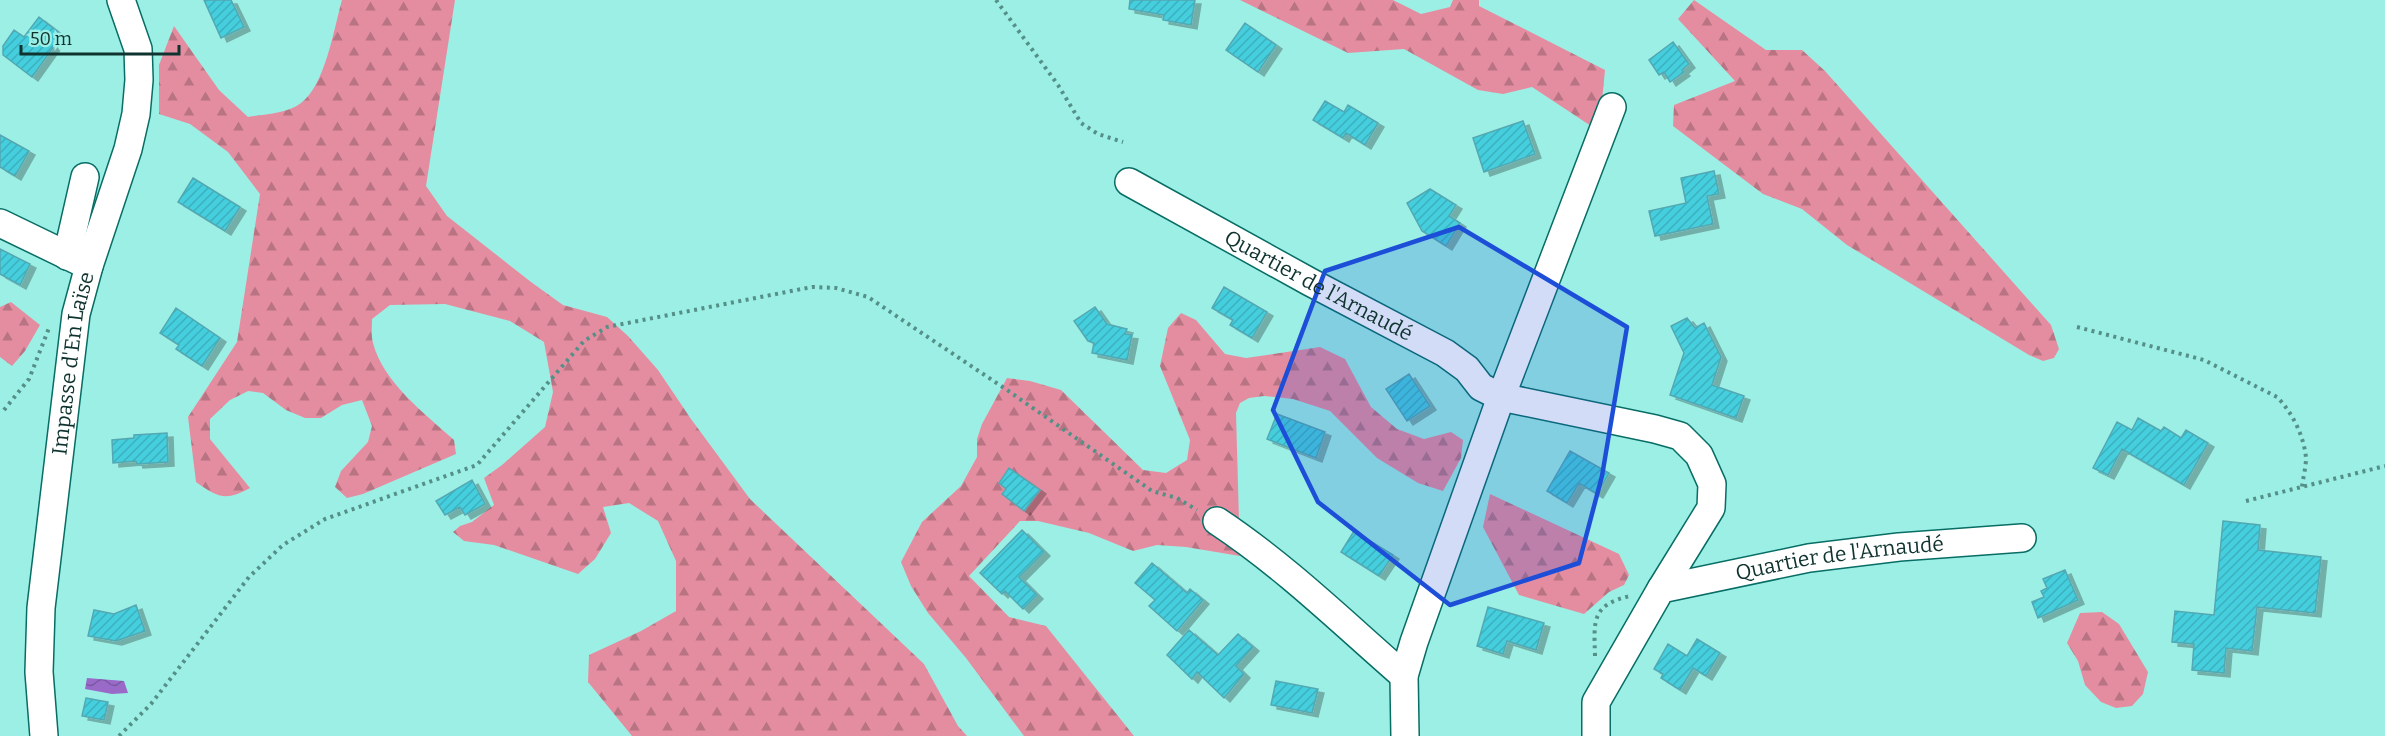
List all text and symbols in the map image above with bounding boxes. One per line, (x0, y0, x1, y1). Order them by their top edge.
scale bar (21, 18, 178, 56)
text: 50 m (30, 28, 72, 50)
street label: Quartier de l'Arnaudé (1220, 224, 1417, 347)
street label: Impasse d'En Laïse (46, 269, 100, 456)
street label: Quartier de l'Arnaudé (1733, 531, 1945, 586)

